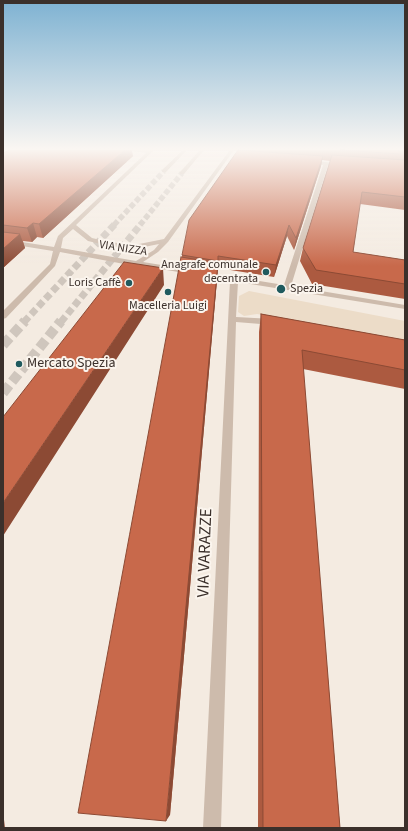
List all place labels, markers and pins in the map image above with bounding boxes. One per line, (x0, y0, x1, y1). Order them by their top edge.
place label: Anagrafe comunale decentrata (161, 258, 258, 286)
marker: Anagrafe comunale decentrata (261, 267, 271, 277)
place label: Loris Caffè (69, 276, 121, 290)
marker: Loris Caffè (124, 278, 134, 288)
place label: Spezia (290, 282, 323, 296)
marker: Spezia (275, 283, 287, 295)
marker: Macelleria Luigi (163, 287, 173, 297)
place label: Macelleria Luigi (129, 299, 207, 313)
place label: Mercato Spezia (27, 356, 116, 372)
marker: Mercato Spezia (14, 359, 24, 369)

